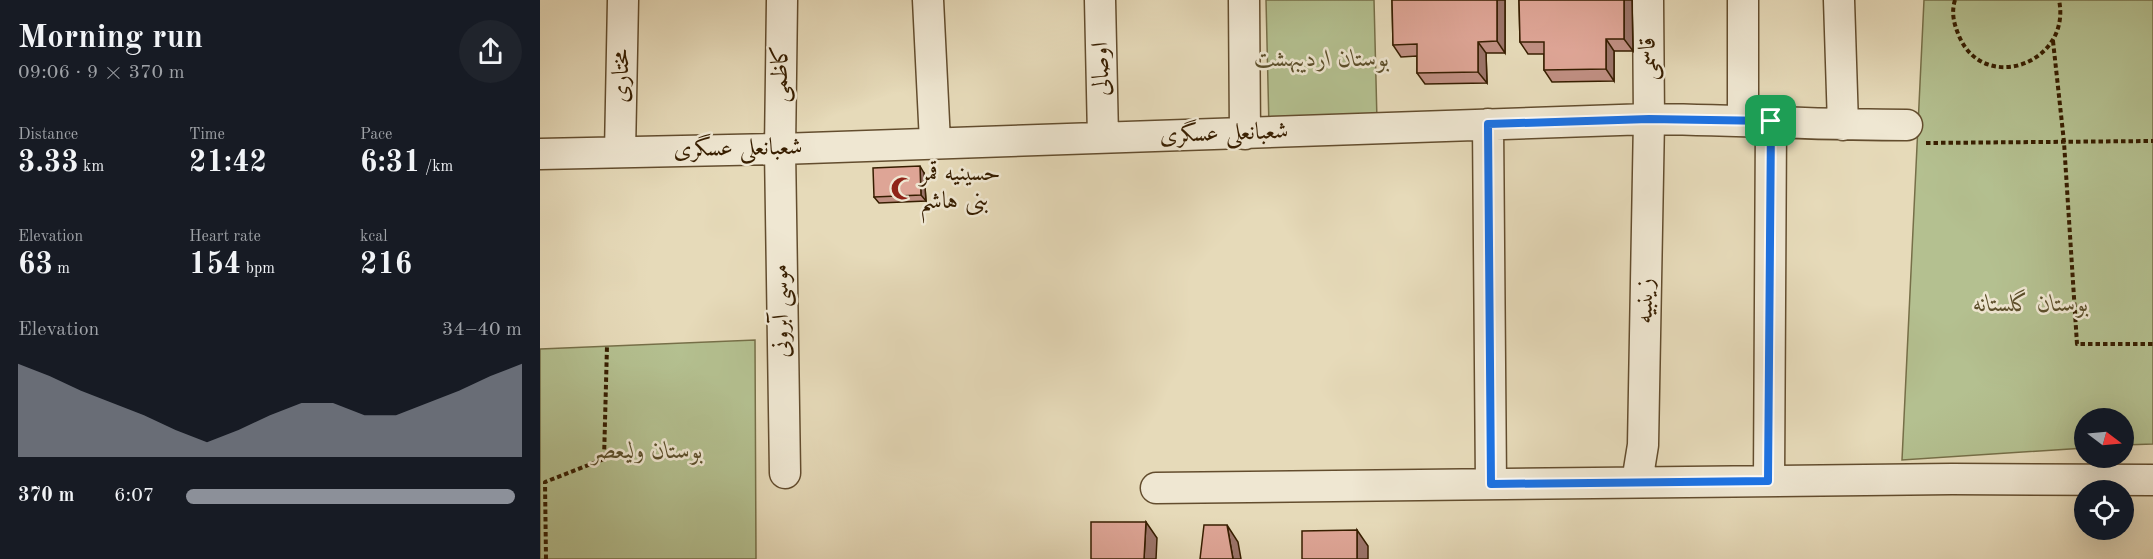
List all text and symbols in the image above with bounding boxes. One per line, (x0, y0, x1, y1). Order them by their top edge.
button: share (459, 20, 522, 83)
text: Morning run (18, 22, 203, 55)
street label: قاسمی (1637, 37, 1664, 81)
street label: اوصالی (1090, 42, 1114, 96)
street label: کاظمی (768, 45, 796, 103)
street label: مختاری (610, 48, 634, 103)
park label: بوستان اردیبهشت (1254, 48, 1390, 74)
text: 09:06 · 9 × 370 m (18, 63, 185, 83)
pin (1745, 95, 1796, 146)
icon: arrive (1754, 104, 1787, 137)
street label: شعبانعلی عسگری (1159, 116, 1289, 151)
text: Distance (18, 127, 78, 143)
text: Time (189, 127, 225, 143)
text: Pace (360, 127, 392, 143)
street label: شعبانعلی عسگری (673, 132, 803, 165)
text: 3.33 (18, 148, 79, 178)
text: 21:42 (189, 148, 267, 178)
text: 6:31 (360, 148, 421, 178)
text: km (79, 159, 104, 175)
text: /km (421, 159, 453, 175)
place label: حسینیه قمر بنی هاشم (917, 160, 1000, 224)
mosque icon: حسینیه قمر بنی هاشم (889, 175, 915, 201)
text: Elevation (18, 229, 83, 245)
text: Heart rate (189, 229, 261, 245)
text: kcal (360, 229, 388, 245)
text: 63 (18, 250, 53, 280)
text: 154 (189, 250, 241, 280)
text: 216 (360, 250, 412, 280)
text: m (53, 261, 70, 277)
text: bpm (241, 261, 275, 277)
street label: موسی آبرونی (765, 264, 798, 358)
street label: زینبیه (1634, 278, 1658, 324)
park label: بوستان گلستانه (1973, 288, 2089, 318)
text: Elevation (18, 320, 99, 340)
text: 34–40 m (442, 320, 522, 340)
north arrow (2074, 408, 2134, 468)
map controls (2074, 408, 2134, 540)
park label: بوستان ولیعصر (590, 440, 704, 466)
button: locate (2074, 480, 2134, 540)
text: 370 m (18, 486, 74, 506)
text: 6:07 (114, 486, 154, 506)

